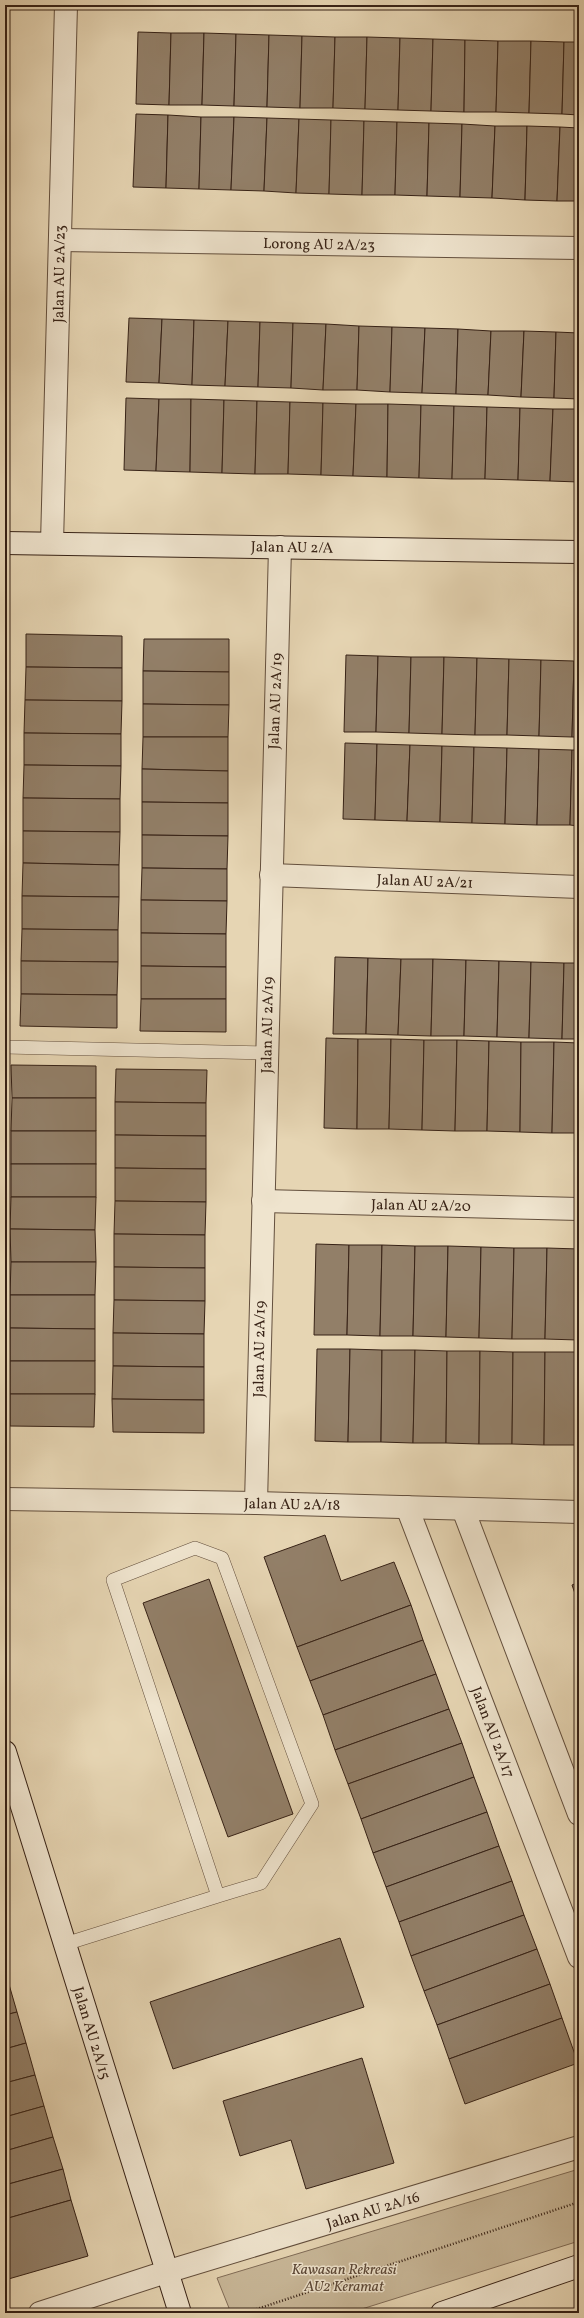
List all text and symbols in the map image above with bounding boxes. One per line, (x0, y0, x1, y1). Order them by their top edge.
street label: Jalan AU 2A/23 (49, 225, 72, 323)
street label: Lorong AU 2A/23 (263, 234, 375, 257)
street label: Jalan AU 2/A (251, 537, 334, 560)
street label: Jalan AU 2A/19 (264, 652, 289, 750)
street label: Jalan AU 2A/21 (376, 870, 474, 895)
street label: Jalan AU 2A/19 (257, 976, 280, 1074)
street label: Jalan AU 2A/20 (371, 1195, 471, 1218)
street label: Jalan AU 2A/19 (249, 1300, 272, 1398)
street label: Jalan AU 2A/18 (244, 1494, 340, 1517)
street label: Jalan AU 2A/17 (465, 1684, 519, 1781)
street label: Jalan AU 2A/15 (66, 1984, 115, 2082)
street label: Jalan AU 2A/16 (324, 2187, 423, 2236)
park label: Kawasan Rekreasi AU2 Keramat (291, 2260, 397, 2298)

